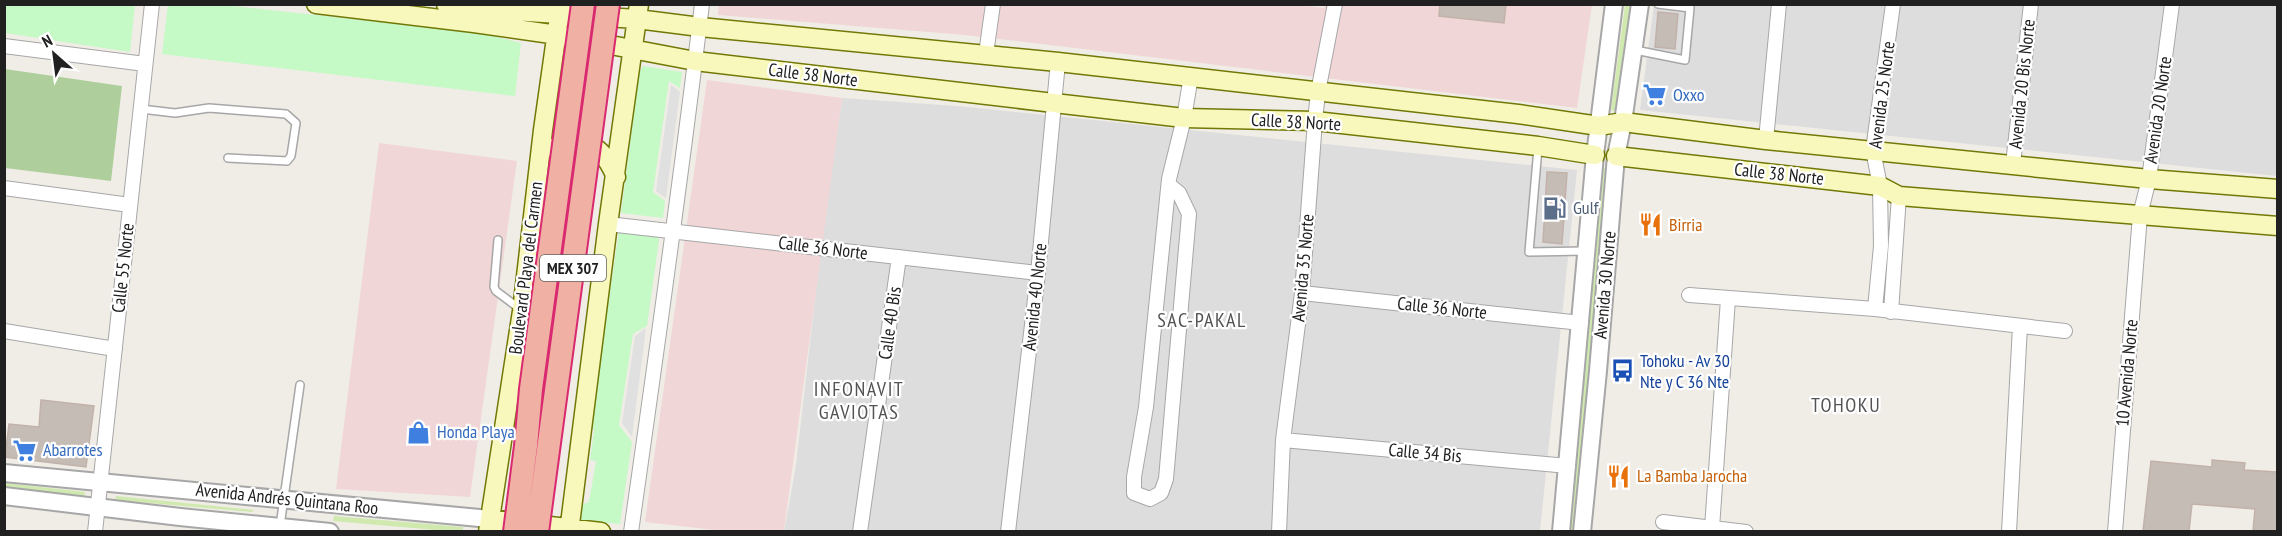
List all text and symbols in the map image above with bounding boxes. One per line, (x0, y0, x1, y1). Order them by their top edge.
street label: Avenida 20 Bis Norte (2003, 18, 2040, 150)
north arrow (24, 24, 84, 84)
text: N (38, 30, 55, 52)
street label: Avenida 25 Norte (1864, 40, 1900, 150)
street label: Avenida 20 Norte (2139, 55, 2176, 165)
street label: Calle 38 Norte (767, 58, 859, 91)
supermarket icon: Oxxo (1642, 82, 1668, 108)
place label: Oxxo (1673, 83, 1705, 106)
street label: Calle 38 Norte (1251, 108, 1342, 135)
street label: Calle 38 Norte (1733, 157, 1825, 190)
street label: Boulevard Playa del Carmen (503, 180, 548, 356)
fuel station icon: Gulf (1542, 195, 1568, 221)
place label: Gulf (1573, 196, 1600, 219)
restaurant icon: Birria (1638, 212, 1664, 238)
street label: Avenida 35 Norte (1286, 213, 1319, 323)
place label: Birria (1669, 213, 1702, 236)
street label: Calle 55 Norte (106, 222, 139, 314)
street label: Avenida 30 Norte (1588, 230, 1621, 340)
street label: Calle 36 Norte (777, 231, 869, 264)
street label: Avenida 40 Norte (1017, 242, 1052, 352)
road number: MEX 307 (540, 255, 606, 281)
street label: Calle 40 Bis (873, 285, 906, 361)
street label: Calle 36 Norte (1396, 291, 1488, 324)
district label: SAC-PAKAL (1157, 307, 1247, 333)
street label: 10 Avenida Norte (2110, 318, 2143, 428)
place label: Tohoku - Av 30 Nte y C 36 Nte (1640, 349, 1730, 393)
bus stop icon: Tohoku - Av 30 Nte y C 36 Nte (1609, 358, 1635, 384)
district label: INFONAVIT GAVIOTAS (814, 376, 904, 425)
district label: TOHOKU (1811, 392, 1881, 418)
shop icon: Honda Playa (406, 419, 432, 445)
place label: Honda Playa (437, 420, 515, 443)
supermarket icon: Abarrotes (12, 437, 38, 463)
place label: Abarrotes (43, 438, 103, 461)
street label: Calle 34 Bis (1388, 438, 1463, 467)
restaurant icon: La Bamba Jarocha (1606, 463, 1632, 489)
place label: La Bamba Jarocha (1637, 464, 1747, 487)
street label: Avenida Andrés Quintana Roo (195, 477, 379, 520)

